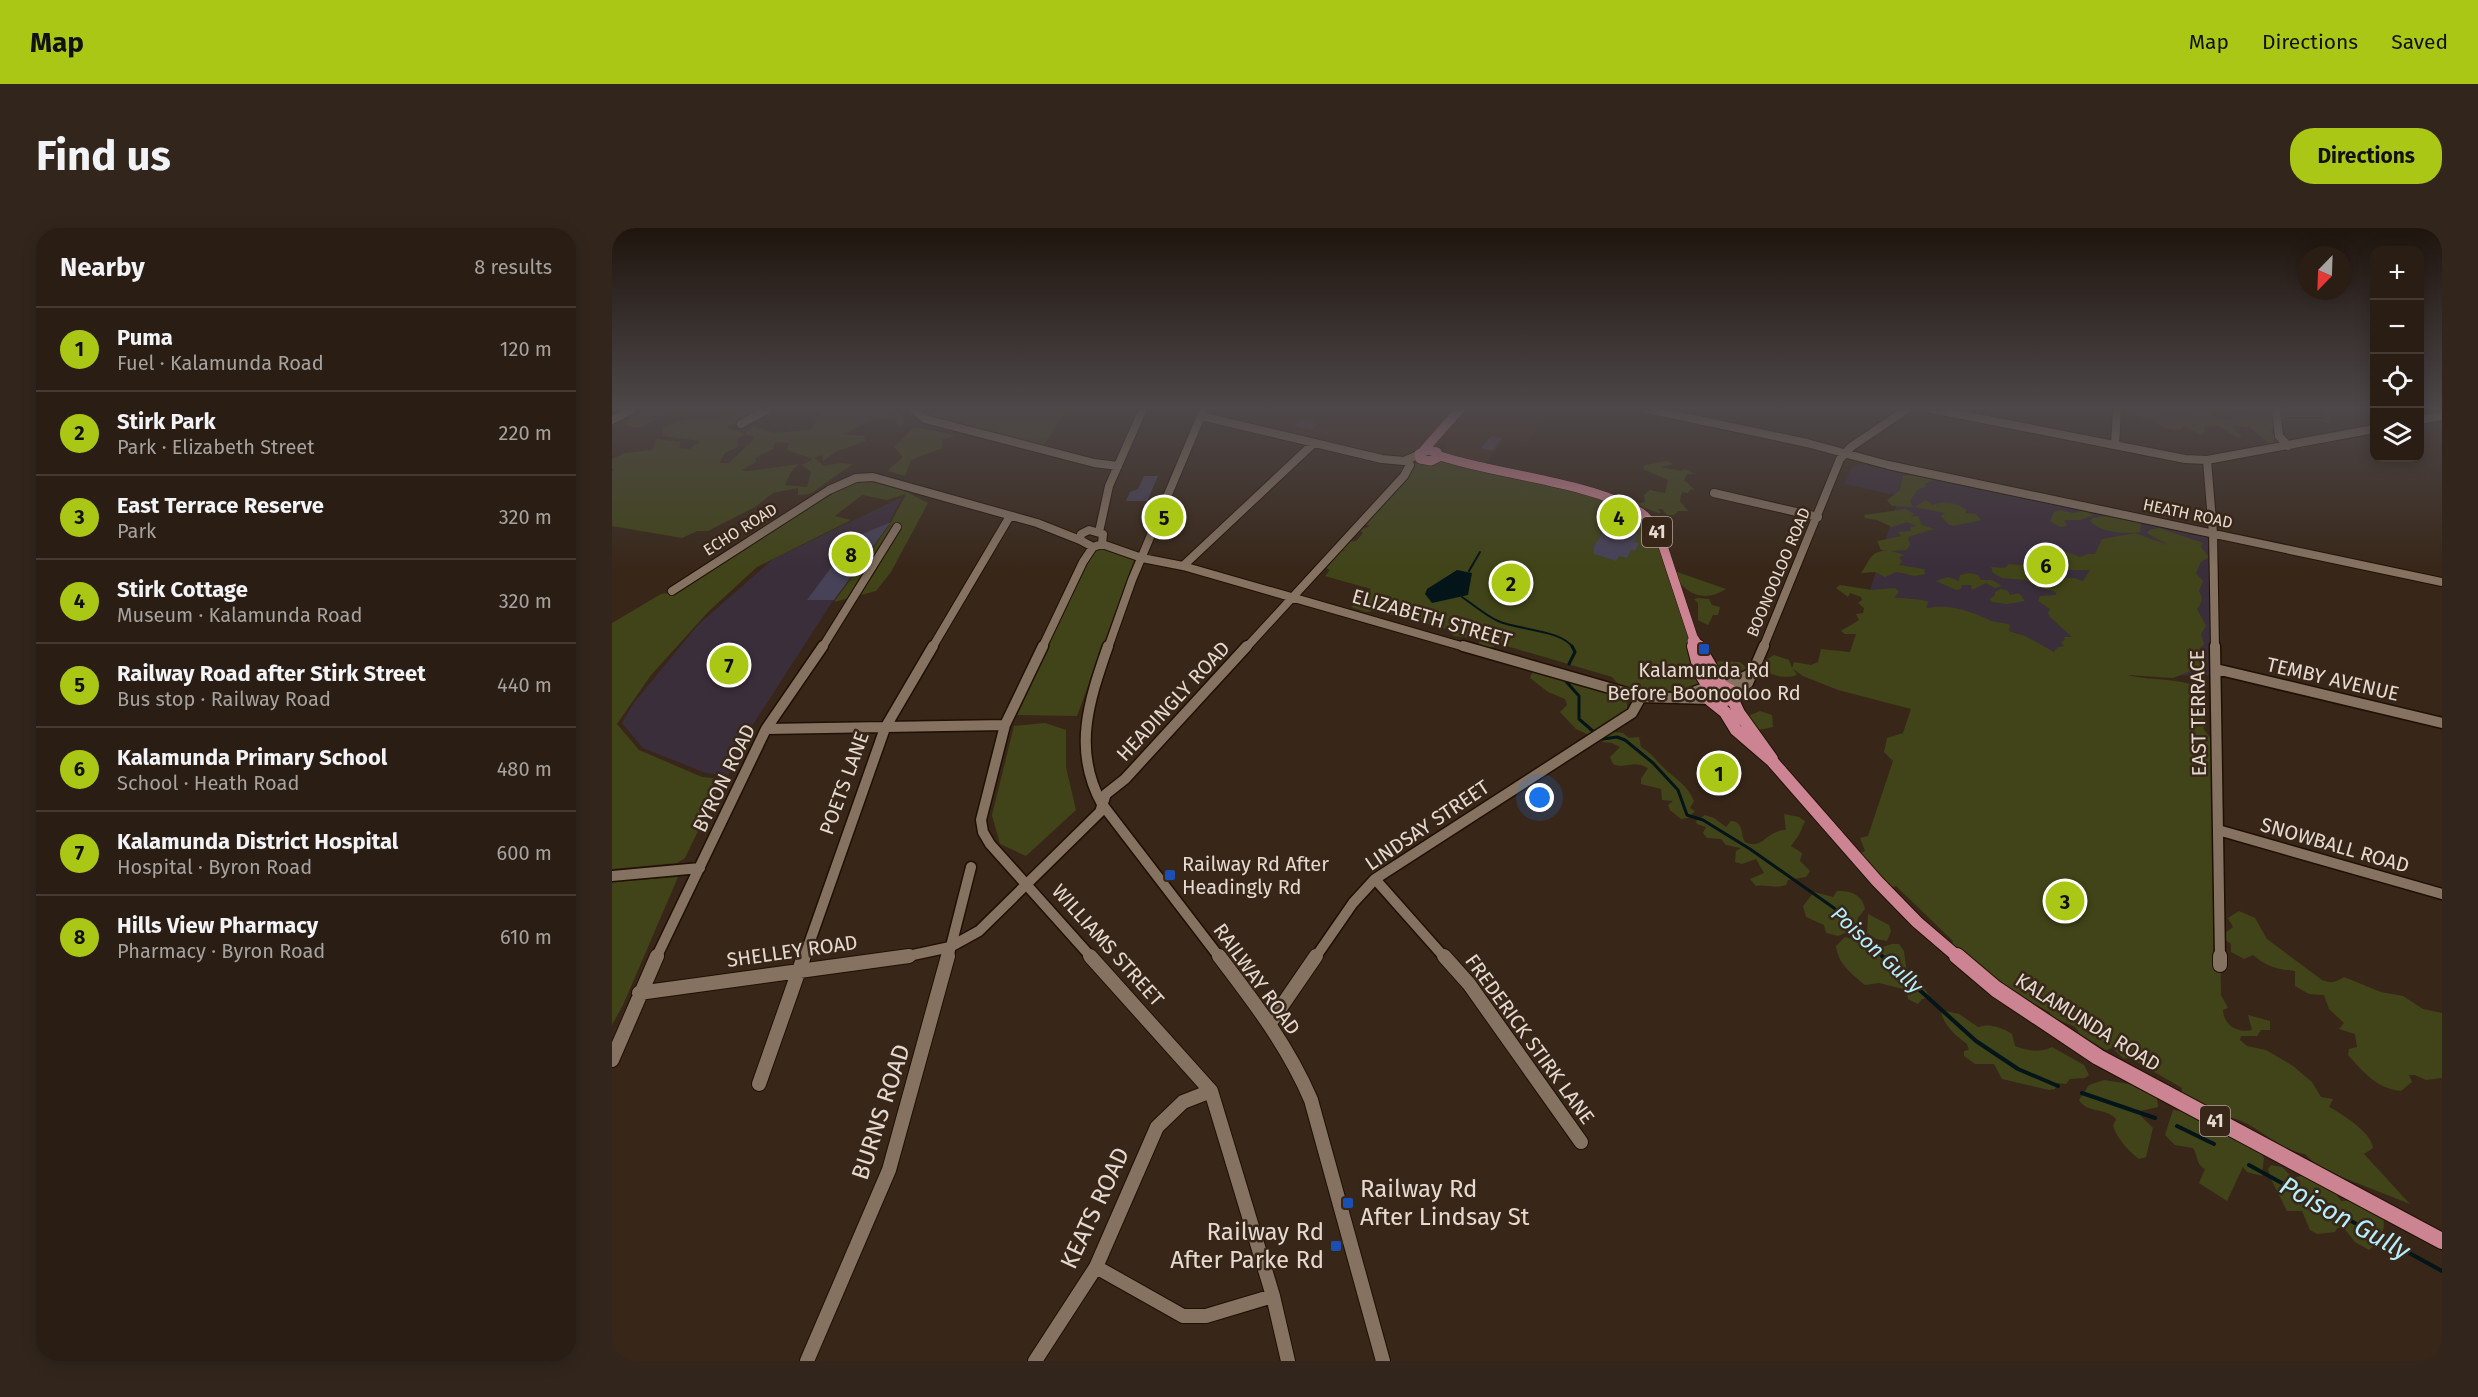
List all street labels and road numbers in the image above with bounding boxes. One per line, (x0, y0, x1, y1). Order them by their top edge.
street label: HEATH ROAD (2141, 495, 2234, 532)
street label: ECHO ROAD (700, 499, 781, 560)
street label: BOONOOLOO ROAD (1743, 505, 1814, 640)
road number: 41 (1642, 517, 1672, 547)
street label: ELIZABETH STREET (1349, 584, 1515, 652)
street label: HEADINGLY ROAD (1111, 636, 1235, 766)
street label: EAST TERRACE (2185, 649, 2211, 777)
street label: TEMBY AVENUE (2264, 652, 2402, 706)
street label: BYRON ROAD (688, 720, 760, 836)
street label: POETS LANE (814, 728, 874, 838)
street label: LINDSAY STREET (1360, 774, 1494, 875)
street label: SNOWBALL ROAD (2258, 812, 2412, 878)
street label: WILLIAMS STREET (1047, 879, 1169, 1011)
street label: RAILWAY ROAD (1209, 919, 1305, 1039)
street label: SHELLEY ROAD (725, 930, 859, 972)
street label: FREDERICK STIRK LANE (1460, 949, 1600, 1129)
street label: KALAMUNDA ROAD (2011, 968, 2165, 1076)
street label: BURNS ROAD (846, 1041, 916, 1183)
road number: 41 (2200, 1106, 2230, 1136)
street label: KEATS ROAD (1055, 1143, 1135, 1273)

